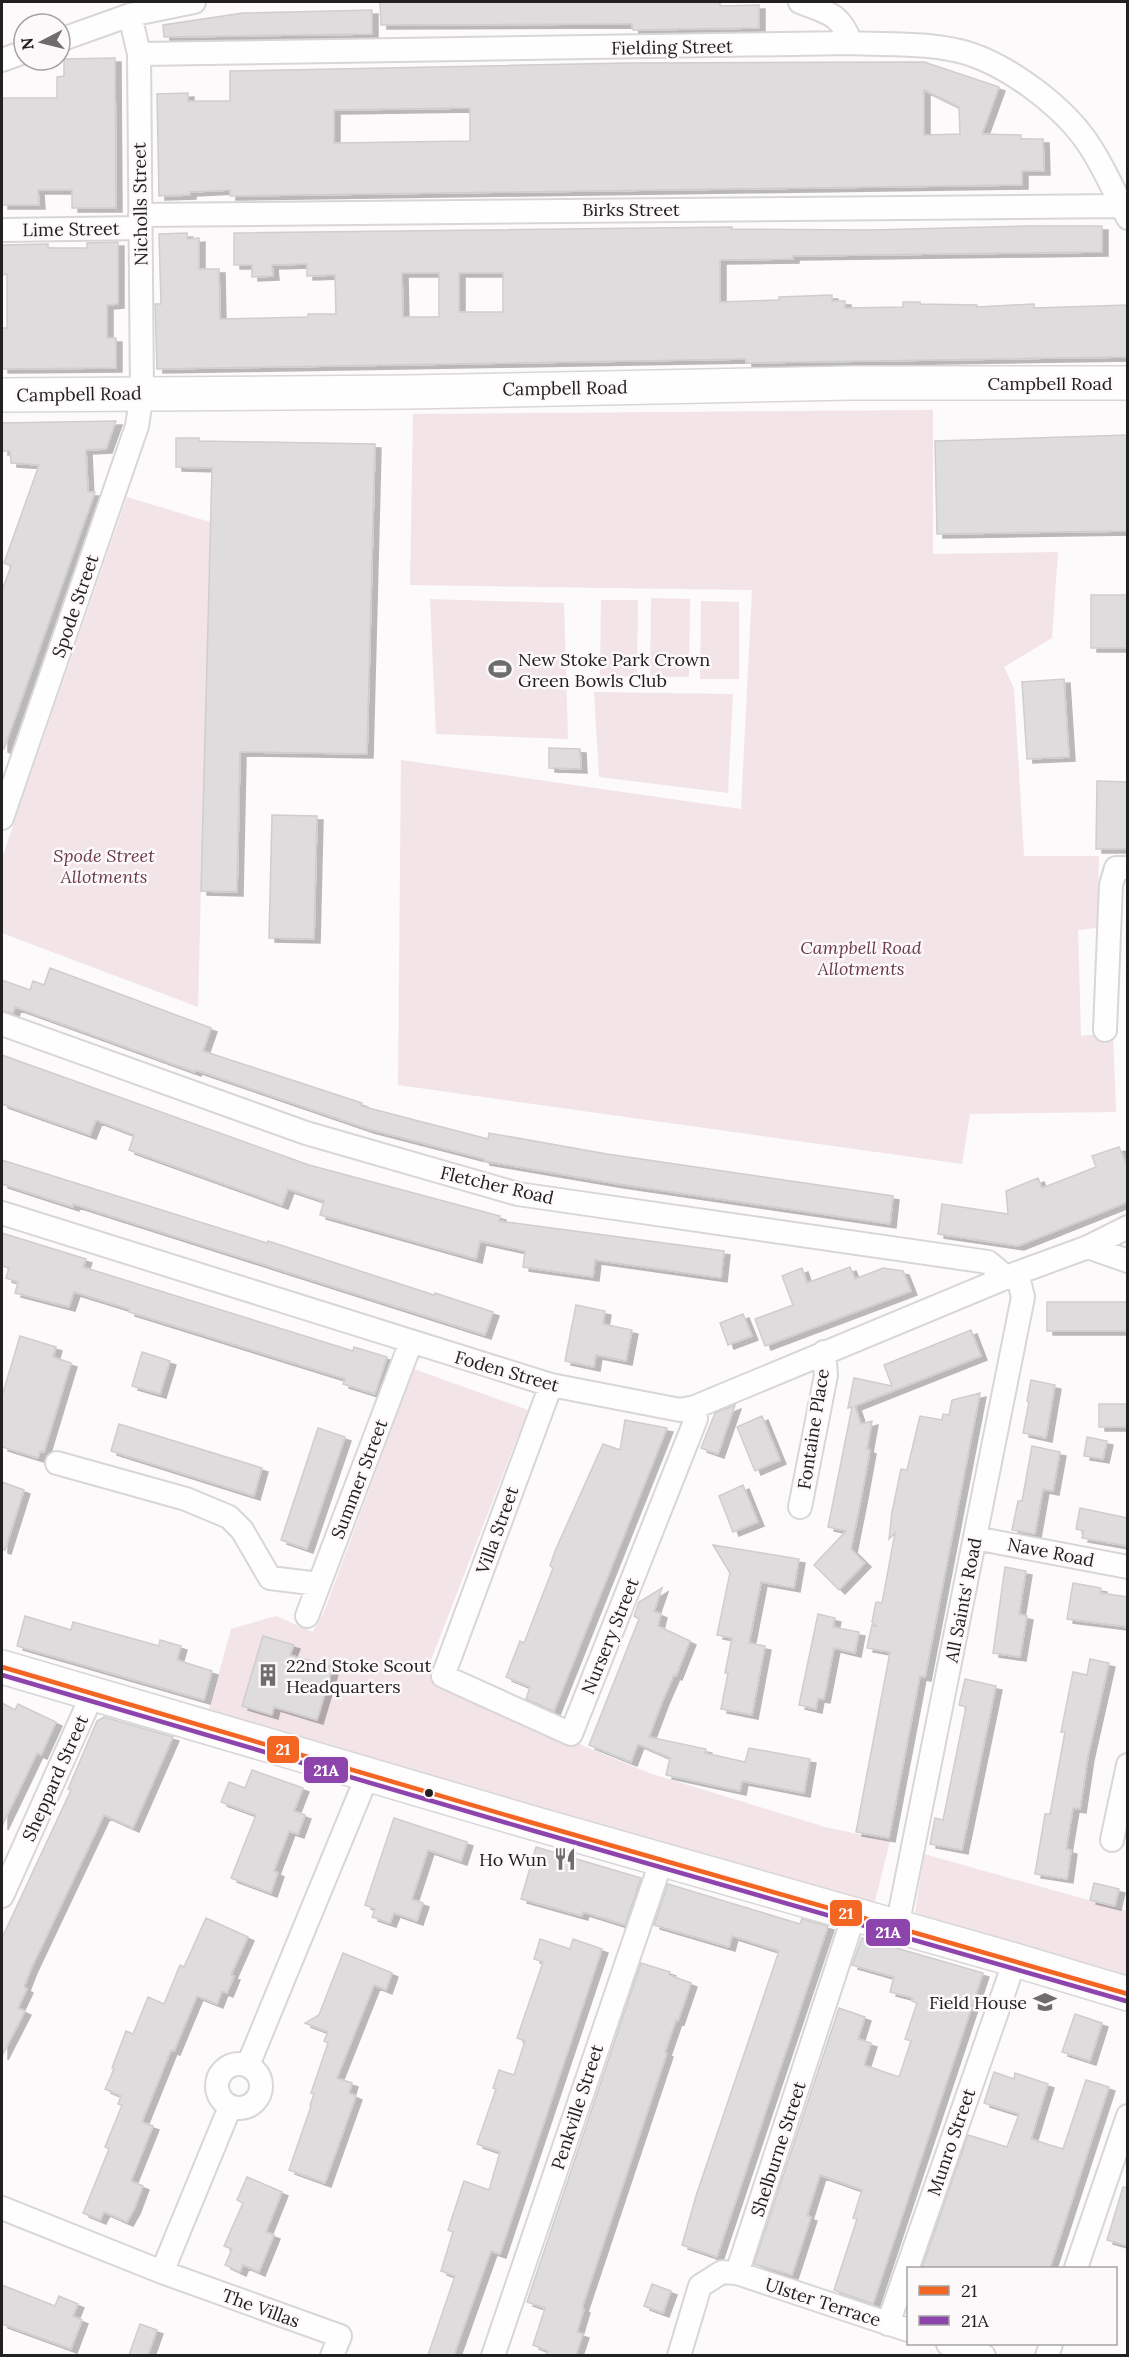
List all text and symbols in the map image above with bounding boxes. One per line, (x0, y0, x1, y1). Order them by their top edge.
north arrow (12, 12, 72, 72)
street label: Fielding Street (611, 34, 733, 60)
text: N (16, 36, 38, 51)
street label: Nicholls Street (127, 142, 153, 266)
street label: Birks Street (582, 198, 680, 221)
street label: Lime Street (22, 217, 120, 241)
street label: Campbell Road (987, 372, 1113, 395)
street label: Campbell Road (502, 375, 628, 401)
street label: Campbell Road (16, 381, 142, 407)
street label: Spode Street (47, 551, 103, 661)
place label: New Stoke Park Crown Green Bowls Club (518, 648, 710, 692)
sports icon: New Stoke Park Crown Green Bowls Club (487, 656, 513, 682)
park label: Spode Street Allotments (53, 844, 155, 888)
park label: Campbell Road Allotments (800, 936, 922, 980)
street label: Fletcher Road (438, 1161, 556, 1209)
street label: Foden Street (452, 1345, 562, 1397)
street label: Fontaine Place (792, 1367, 834, 1491)
street label: Summer Street (326, 1416, 392, 1542)
street label: Villa Street (470, 1483, 523, 1578)
street label: Nave Road (1006, 1532, 1097, 1572)
street label: All Saints' Road (939, 1535, 986, 1665)
street label: Nursery Street (576, 1574, 644, 1698)
place label: 22nd Stoke Scout Headquarters (286, 1654, 431, 1698)
building icon: 22nd Stoke Scout Headquarters (255, 1662, 281, 1688)
street label: Sheppard Street (17, 1711, 93, 1845)
line badge: 21 (266, 1735, 300, 1764)
text: 21 (275, 1739, 291, 1759)
line badge: 21A (303, 1756, 349, 1784)
text: 21A (313, 1760, 339, 1780)
unlabelled marker (423, 1787, 435, 1799)
restaurant icon: Ho Wun (552, 1846, 578, 1872)
place label: Ho Wun (479, 1848, 547, 1871)
line badge: 21 (829, 1899, 863, 1927)
text: 21 (838, 1903, 854, 1923)
line badge: 21A (865, 1918, 911, 1947)
text: 21A (875, 1922, 901, 1942)
school or university icon: Field House (1032, 1989, 1058, 2015)
place label: Field House (929, 1991, 1027, 2014)
street label: Penkville Street (546, 2041, 608, 2173)
street label: Shelburne Street (745, 2078, 811, 2220)
street label: Munro Street (922, 2085, 980, 2199)
legend (907, 2267, 1117, 2345)
street label: Ulster Terrace (762, 2272, 884, 2332)
text: 21 (961, 2279, 977, 2302)
street label: The Villas (219, 2283, 303, 2333)
text: 21A (961, 2309, 989, 2332)

